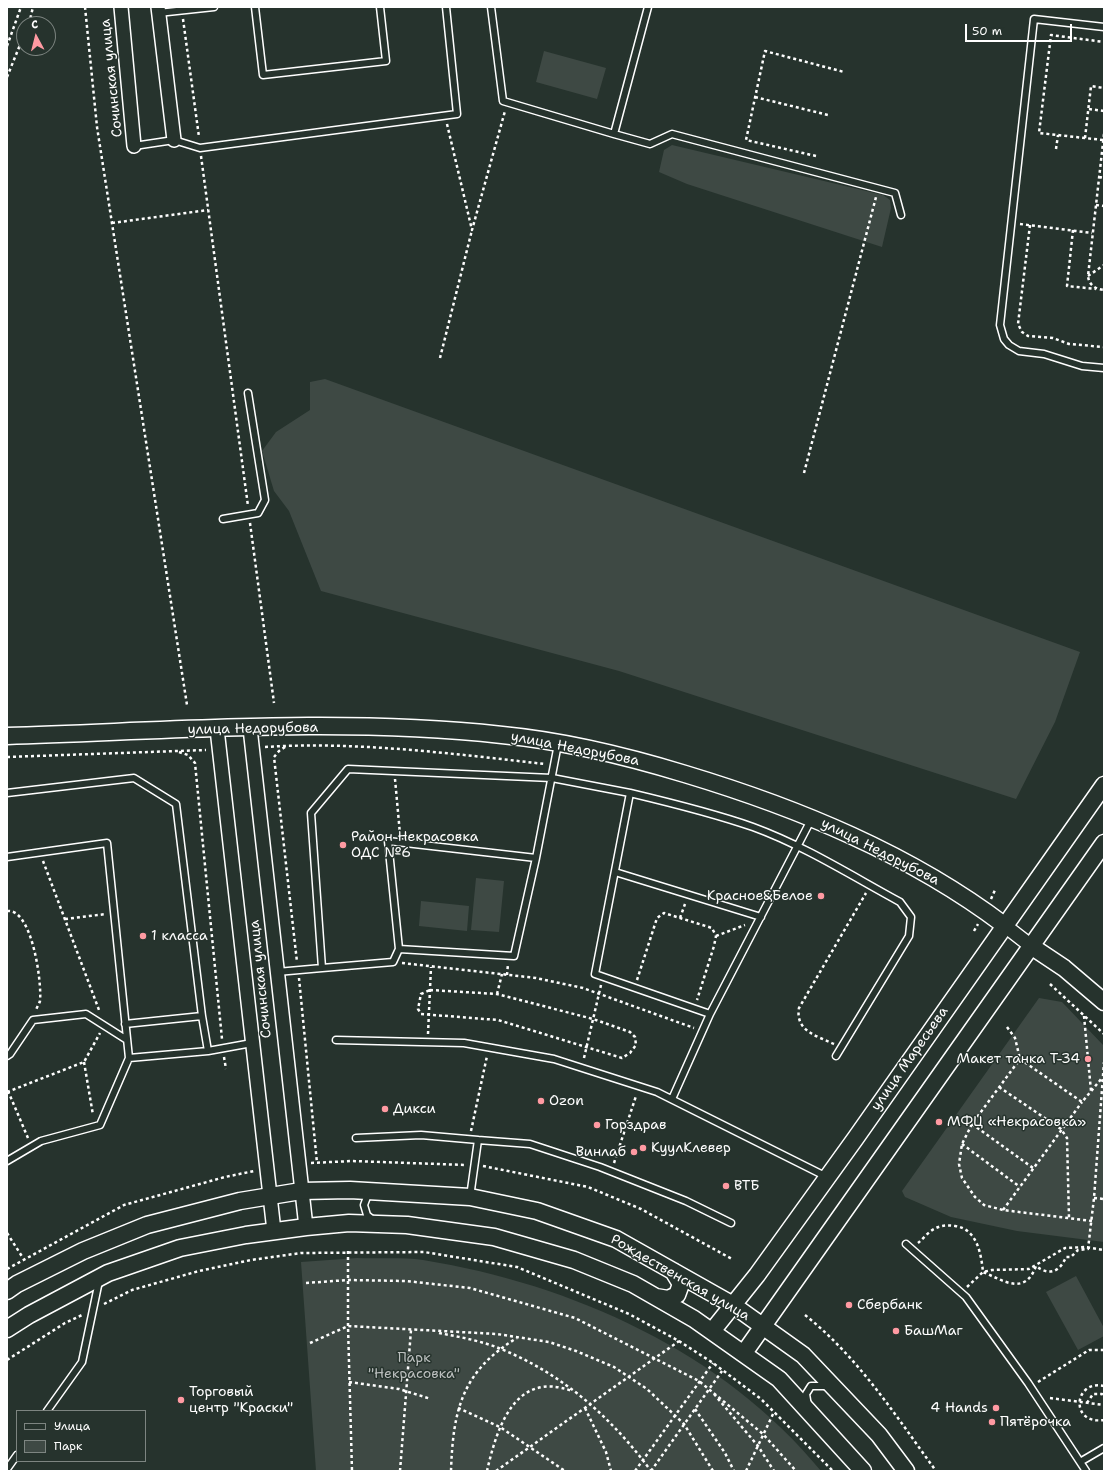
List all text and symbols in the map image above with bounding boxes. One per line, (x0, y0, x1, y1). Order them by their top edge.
north arrow (16, 16, 56, 56)
scale bar (967, 16, 1074, 42)
text: С (30, 17, 39, 32)
street label: Сочинская улица (97, 18, 127, 138)
text: 50 m (972, 23, 1002, 39)
street label: улица Недорубова (188, 719, 318, 739)
street label: улица Недорубова (509, 728, 641, 770)
street label: улица Недорубова (818, 815, 942, 889)
place label: Район Некрасовка ОДС №6 (351, 829, 478, 862)
marker: Район Некрасовка ОДС №6 (338, 840, 348, 850)
place label: Красное&Белое (707, 888, 813, 904)
marker: Красное&Белое (816, 891, 826, 901)
street label: Сочинская улица (246, 919, 276, 1039)
place label: 1 класса (151, 928, 208, 944)
marker: 1 класса (138, 931, 148, 941)
street label: улица Маресьева (868, 1004, 952, 1114)
place label: Макет танка Т-34 (957, 1051, 1080, 1067)
marker: Макет танка Т-34 (1083, 1054, 1093, 1064)
place label: Ozon (549, 1093, 584, 1109)
marker: Ozon (536, 1096, 546, 1106)
place label: Дикси (393, 1101, 436, 1117)
marker: Дикси (380, 1104, 390, 1114)
place label: МФЦ «Некрасовка» (947, 1114, 1086, 1130)
place label: Горздрав (605, 1117, 666, 1133)
marker: МФЦ «Некрасовка» (934, 1117, 944, 1127)
marker: Горздрав (592, 1120, 602, 1130)
place label: КуулКлевер (651, 1140, 731, 1156)
marker: КуулКлевер (638, 1143, 648, 1153)
place label: Винлаб (576, 1144, 626, 1160)
marker: Винлаб (629, 1147, 639, 1157)
place label: ВТБ (734, 1178, 759, 1194)
marker: ВТБ (721, 1181, 731, 1191)
street label: Рождественская улица (607, 1231, 753, 1325)
place label: Сбербанк (857, 1297, 922, 1313)
marker: Сбербанк (844, 1300, 854, 1310)
place label: БашМаг (904, 1323, 963, 1339)
marker: БашМаг (891, 1326, 901, 1336)
park label: Парк "Некрасовка" (368, 1350, 460, 1382)
place label: Торговый центр "Краски" (189, 1384, 293, 1416)
marker: Торговый центр "Краски" (176, 1395, 186, 1405)
place label: 4 Hands (930, 1400, 988, 1416)
marker: 4 Hands (991, 1403, 1001, 1413)
legend (16, 1410, 146, 1462)
place label: Пятёрочка (1000, 1414, 1071, 1430)
marker: Пятёрочка (987, 1417, 997, 1427)
text: Улица (54, 1418, 90, 1434)
text: Парк (54, 1438, 82, 1454)

